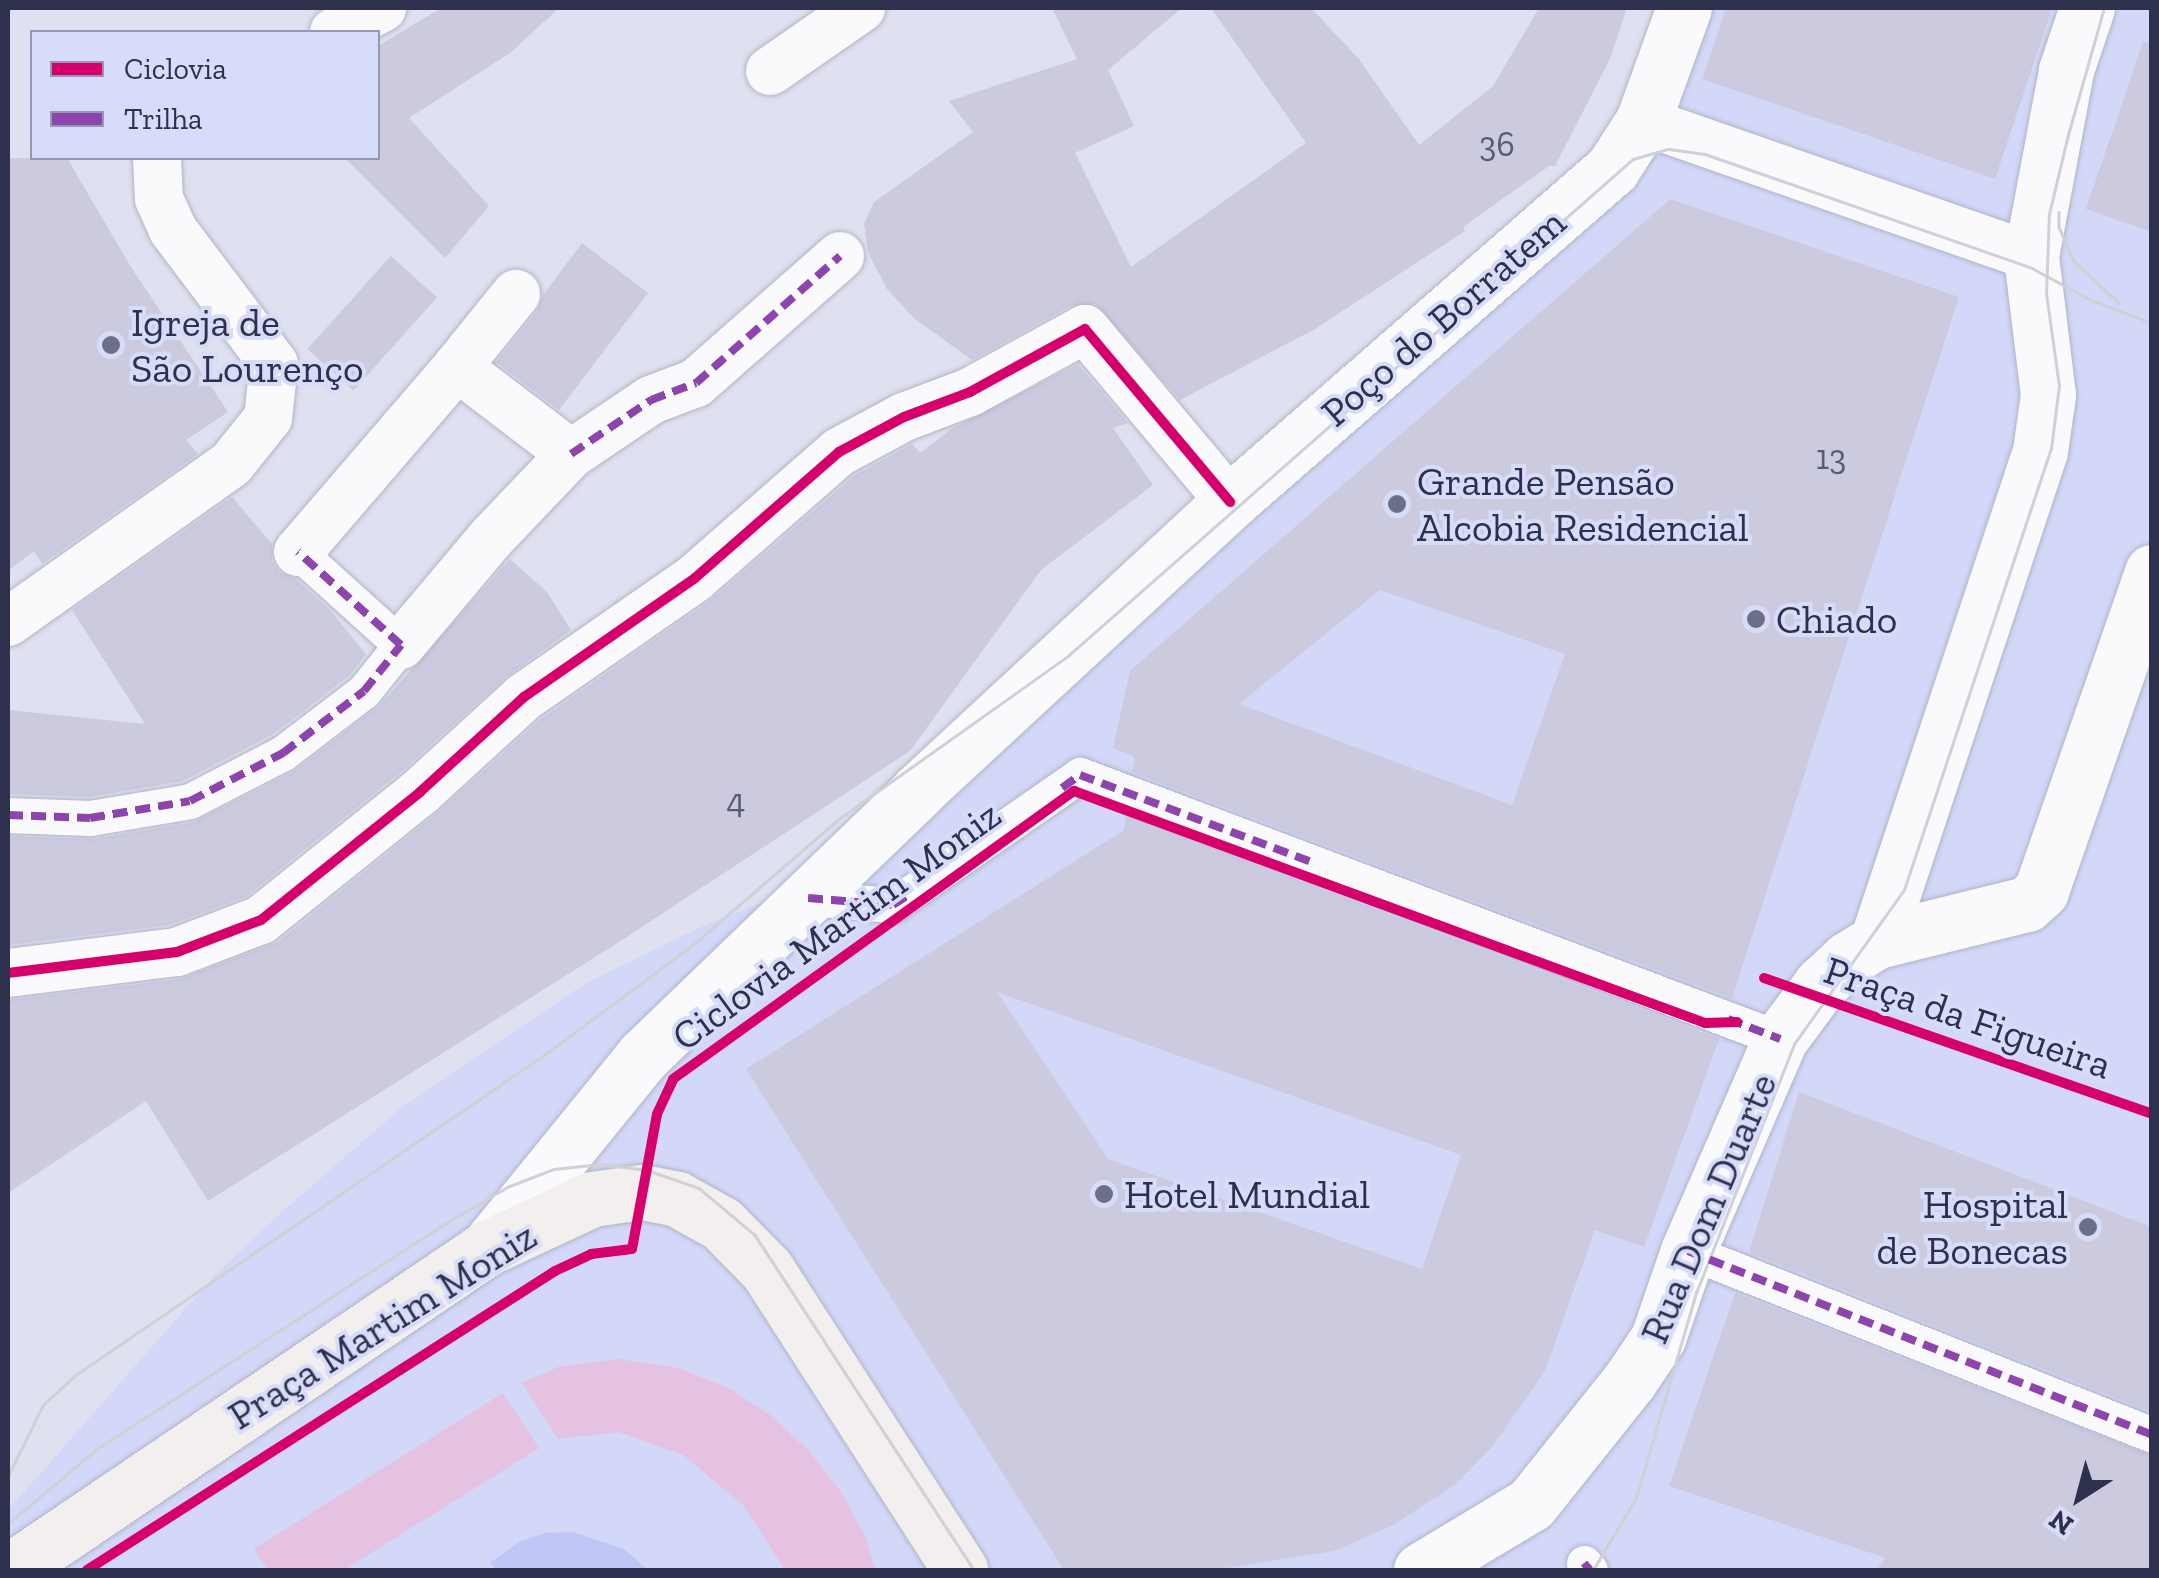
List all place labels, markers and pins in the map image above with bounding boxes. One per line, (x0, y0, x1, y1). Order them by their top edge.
place label: Igreja de São Lourenço (131, 298, 364, 392)
marker: Igreja de São Lourenço (100, 334, 122, 356)
place label: Grande Pensão Alcobia Residencial (1417, 457, 1749, 551)
marker: Grande Pensão Alcobia Residencial (1386, 493, 1408, 515)
place label: Chiado (1776, 595, 1897, 643)
marker: Chiado (1745, 608, 1767, 630)
place label: Hotel Mundial (1124, 1170, 1370, 1218)
place label: Hospital de Bonecas (1876, 1180, 2068, 1274)
marker: Hotel Mundial (1093, 1183, 1115, 1205)
marker: Hospital de Bonecas (2077, 1216, 2099, 1238)

